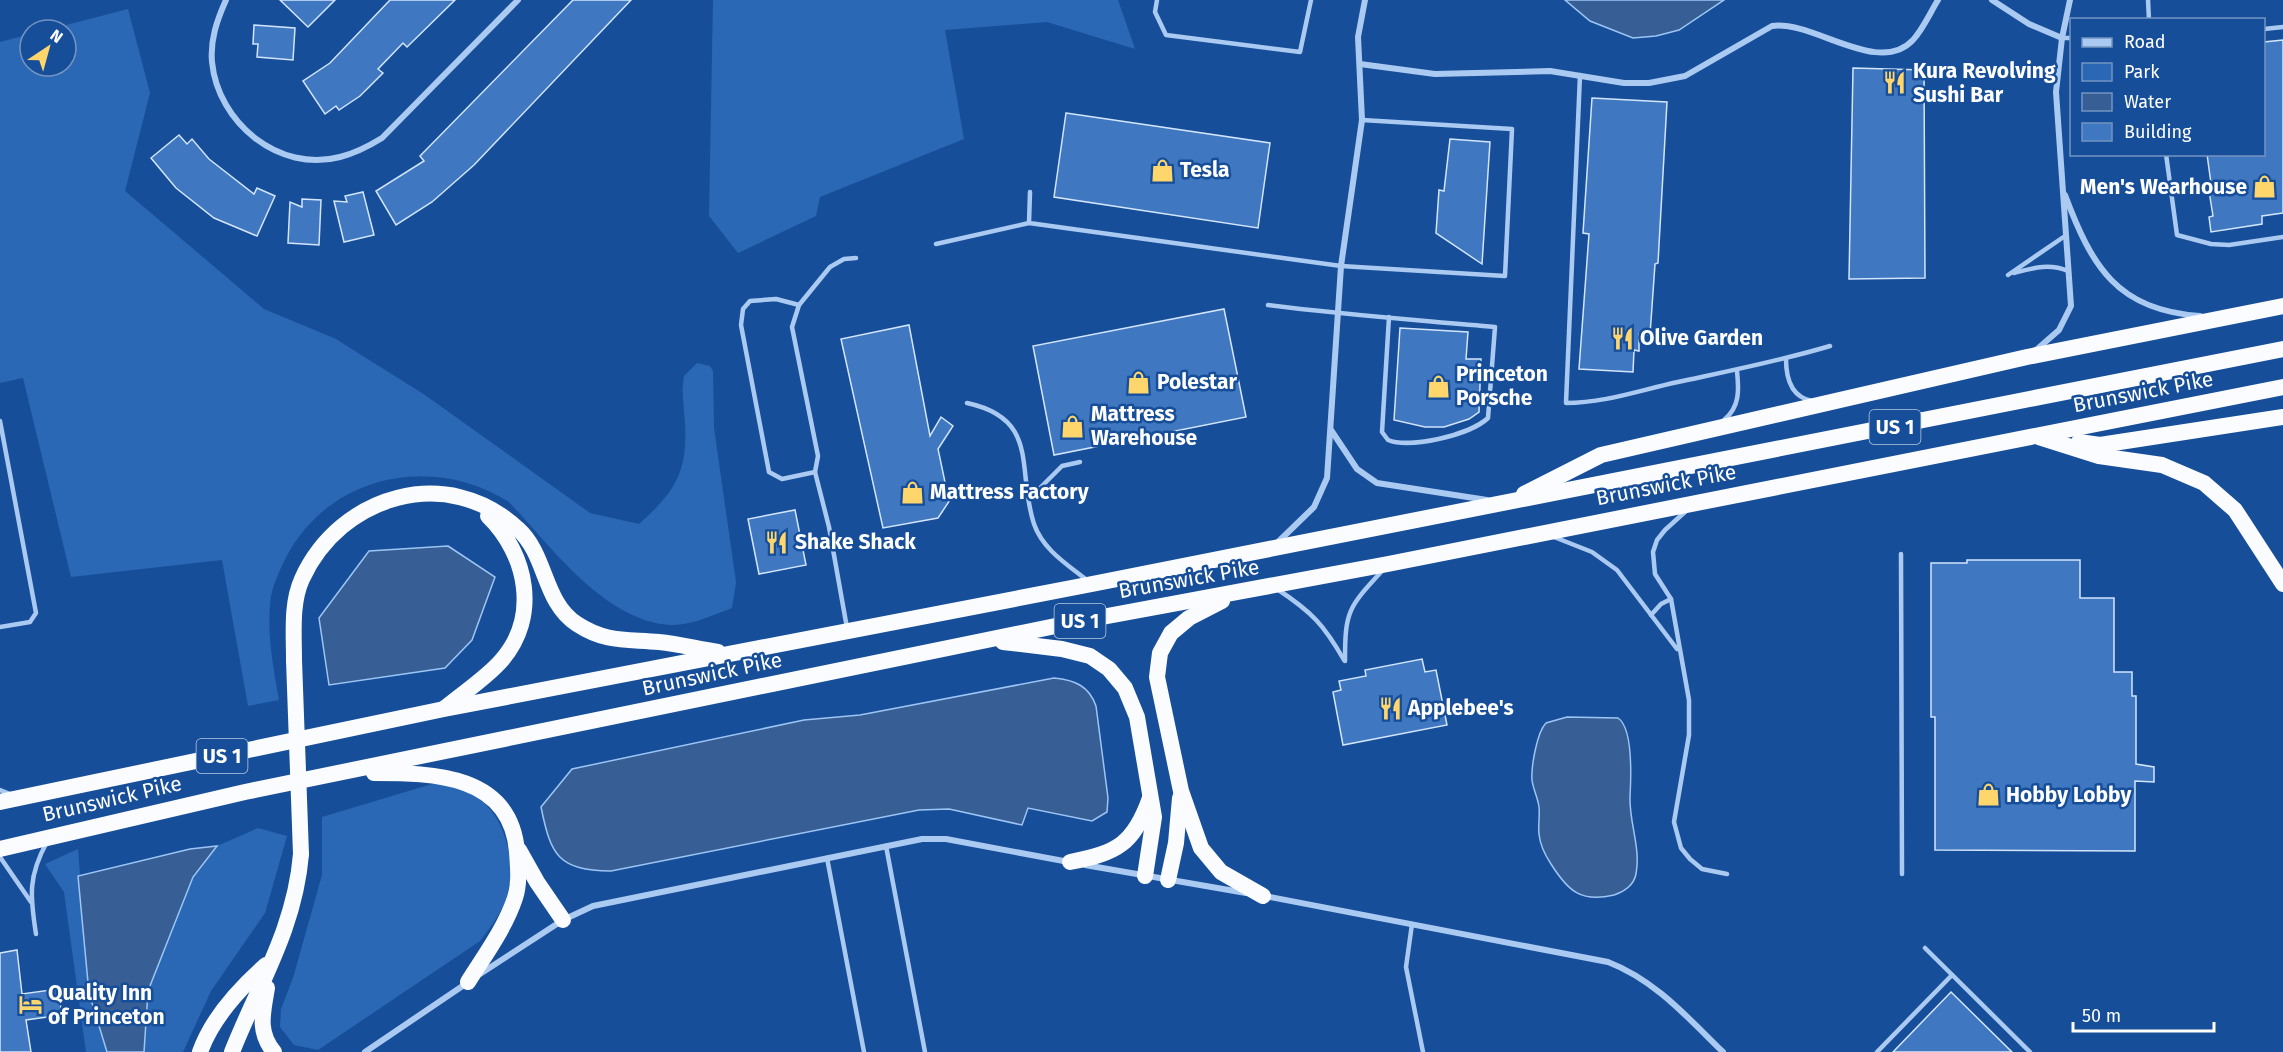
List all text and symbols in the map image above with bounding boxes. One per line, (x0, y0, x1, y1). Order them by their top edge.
north arrow (18, 18, 78, 78)
legend (2070, 18, 2265, 156)
text: N (47, 25, 66, 47)
text: Road (2124, 31, 2166, 53)
place label: Kura Revolving Sushi Bar (1913, 58, 2056, 108)
text: Park (2124, 61, 2160, 83)
restaurant icon: Kura Revolving Sushi Bar (1882, 70, 1908, 96)
text: Water (2124, 91, 2171, 113)
text: Building (2124, 121, 2192, 143)
shop icon: Tesla (1149, 157, 1175, 183)
place label: Tesla (1180, 157, 1230, 183)
place label: Men's Wearhouse (2080, 174, 2247, 200)
shop icon: Men's Wearhouse (2252, 174, 2278, 200)
restaurant icon: Olive Garden (1609, 325, 1635, 351)
place label: Olive Garden (1640, 325, 1763, 351)
place label: Princeton Porsche (1456, 361, 1548, 411)
street label: Brunswick Pike (2071, 366, 2215, 418)
shop icon: Polestar (1126, 369, 1152, 395)
place label: Polestar (1157, 369, 1237, 395)
shop icon: Princeton Porsche (1425, 373, 1451, 399)
place label: Mattress Warehouse (1091, 401, 1198, 451)
road number: US 1 (1870, 410, 1920, 444)
shop icon: Mattress Warehouse (1060, 413, 1086, 439)
street label: Brunswick Pike (1594, 459, 1738, 511)
shop icon: Mattress Factory (899, 479, 925, 505)
place label: Mattress Factory (930, 479, 1089, 505)
restaurant icon: Shake Shack (764, 529, 790, 555)
place label: Shake Shack (795, 529, 916, 555)
street label: Brunswick Pike (1117, 554, 1261, 604)
road number: US 1 (1054, 604, 1106, 638)
street label: Brunswick Pike (640, 646, 784, 702)
restaurant icon: Applebee's (1377, 695, 1403, 721)
place label: Applebee's (1407, 695, 1514, 721)
road number: US 1 (196, 739, 248, 773)
street label: Brunswick Pike (40, 770, 184, 828)
shop icon: Hobby Lobby (1975, 782, 2001, 808)
place label: Hobby Lobby (2006, 782, 2131, 808)
place label: Quality Inn of Princeton (48, 980, 165, 1030)
hotel icon: Quality Inn of Princeton (17, 992, 43, 1018)
scale bar (2073, 995, 2214, 1033)
text: 50 m (2082, 1005, 2121, 1027)

